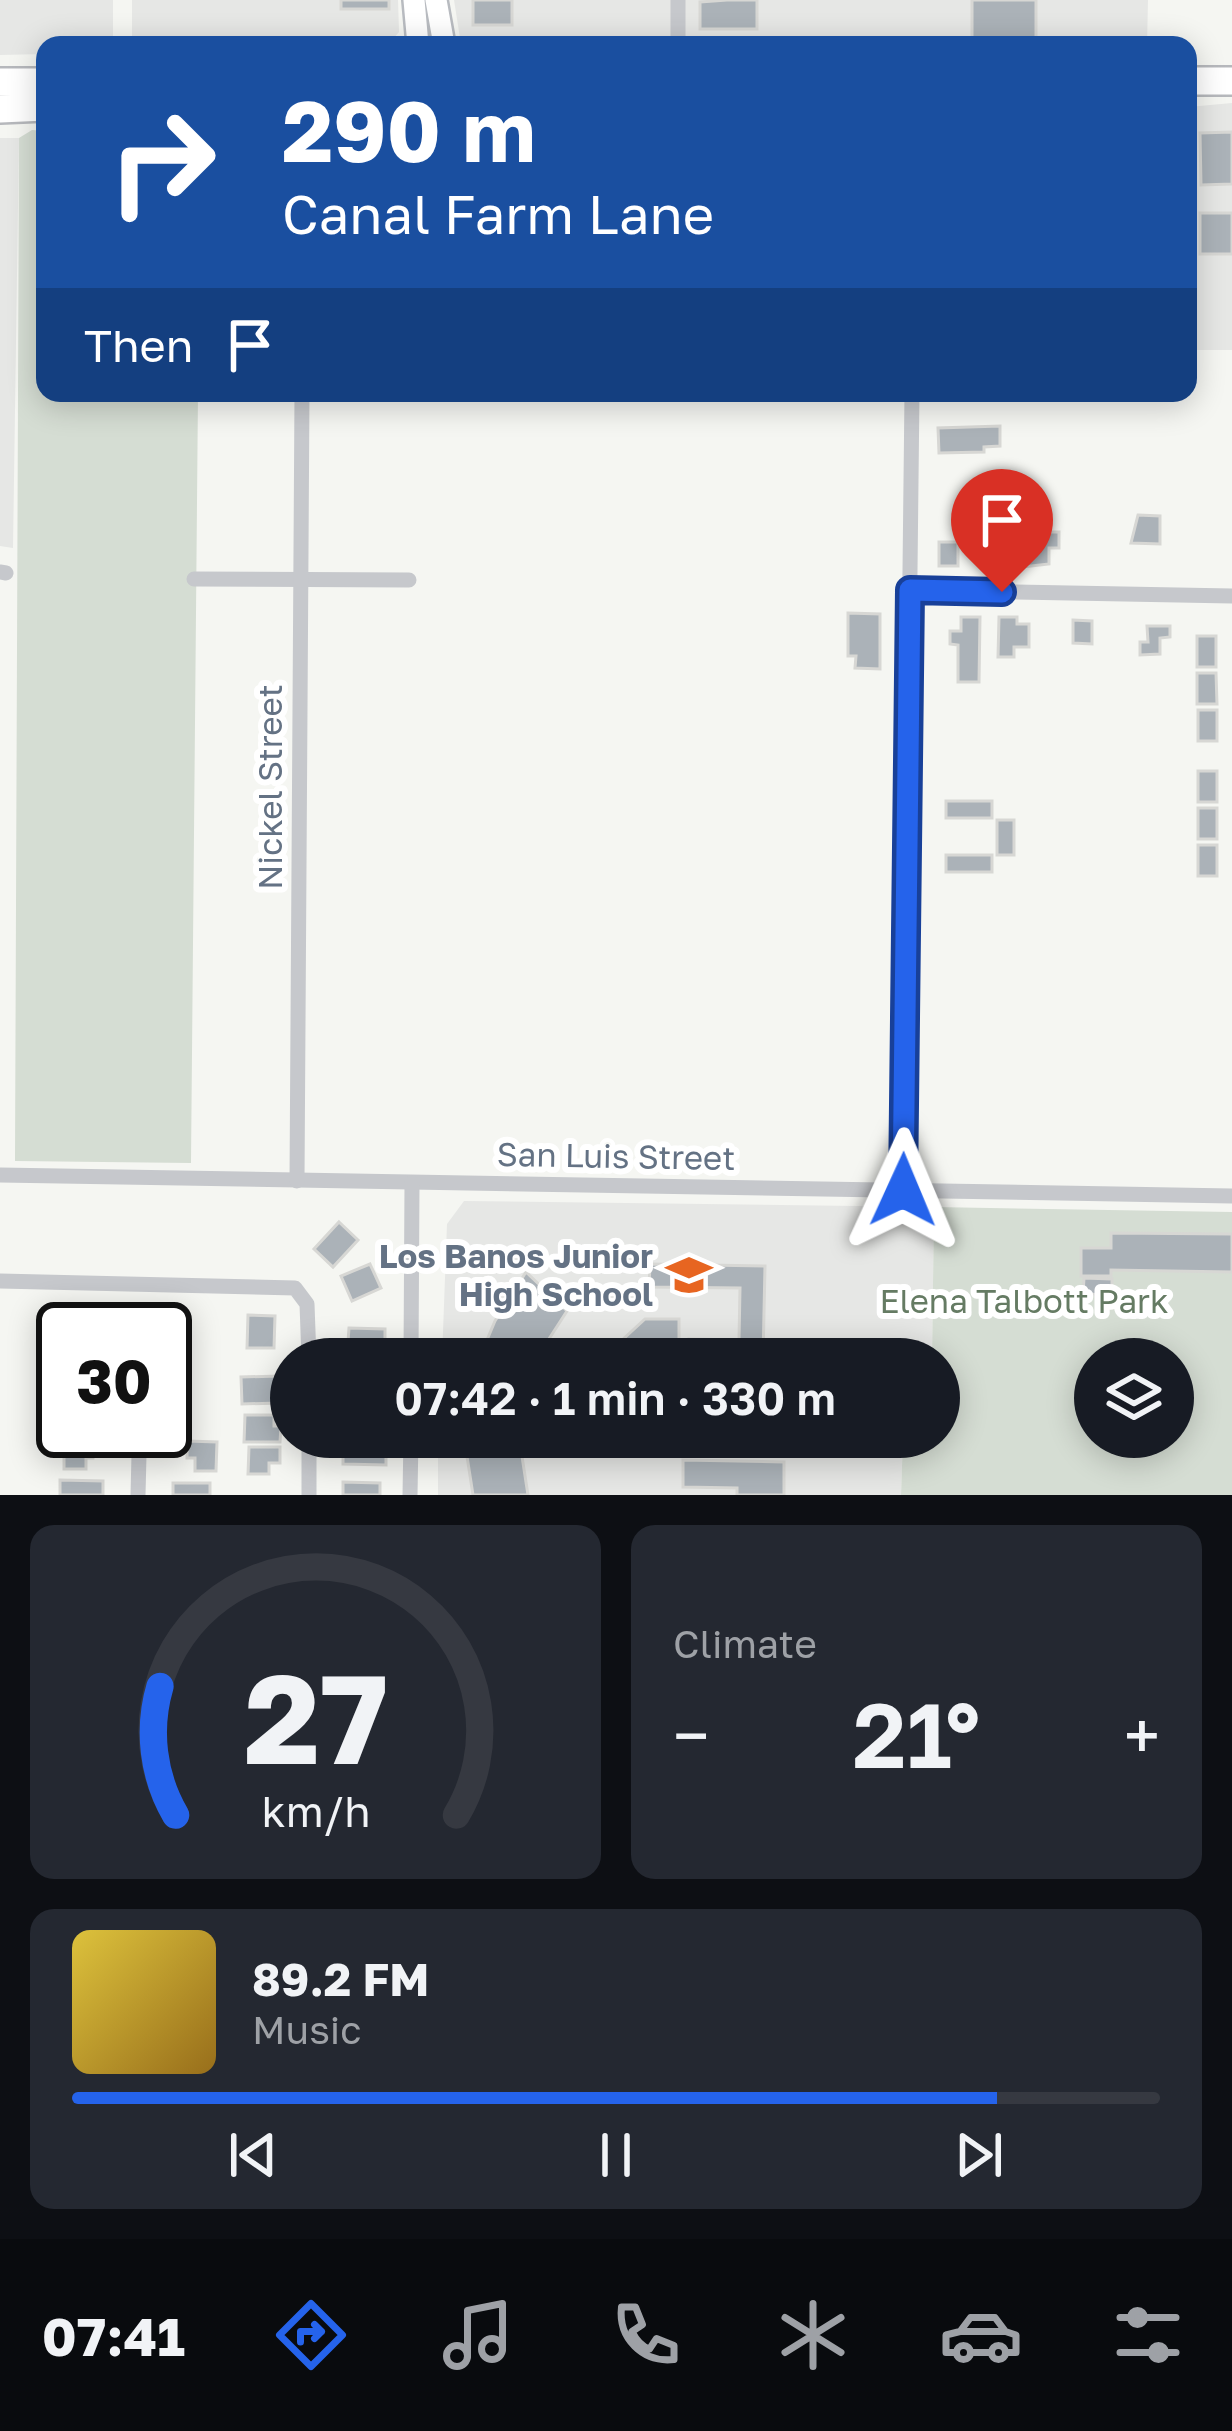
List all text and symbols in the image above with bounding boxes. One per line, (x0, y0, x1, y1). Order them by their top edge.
text: 290 m (282, 80, 536, 180)
icon: right (84, 84, 240, 240)
text: Canal Farm Lane (282, 181, 714, 246)
icon: arrive (217, 312, 283, 378)
text: Then (84, 318, 193, 372)
pin (951, 469, 1053, 592)
icon: arrive (969, 487, 1035, 553)
street label: Nickel Street (250, 684, 289, 890)
position arrow (840, 1127, 966, 1253)
street label: San Luis Street (496, 1134, 736, 1177)
place label: Los Banos Junior High School (379, 1236, 653, 1313)
school or university icon: Los Banos Junior High School (664, 1250, 714, 1300)
park label: Elena Talbott Park (879, 1281, 1169, 1320)
speed limit sign: 30 (36, 1302, 192, 1458)
map controls (1074, 1338, 1194, 1458)
button: layers (1074, 1338, 1194, 1458)
text: 07:42 · 1 min · 330 m (394, 1371, 836, 1425)
text: Climate (673, 1620, 817, 1667)
text: 27 (243, 1642, 388, 1791)
text: 21° (853, 1680, 980, 1788)
text: − (673, 1695, 709, 1775)
text: + (1124, 1695, 1160, 1775)
text: km/h (261, 1785, 370, 1836)
text: 89.2 FM (252, 1952, 429, 2006)
text: Music (252, 2006, 362, 2053)
icon: previous (220, 2122, 286, 2188)
icon: pause (583, 2122, 649, 2188)
icon: next (946, 2122, 1012, 2188)
icon: directions (269, 2293, 353, 2377)
icon: music (436, 2293, 520, 2377)
icon: phone (604, 2293, 688, 2377)
icon: climate (771, 2293, 855, 2377)
icon: car (939, 2293, 1023, 2377)
icon: filters (1106, 2293, 1190, 2377)
text: 07:41 (42, 2303, 185, 2368)

